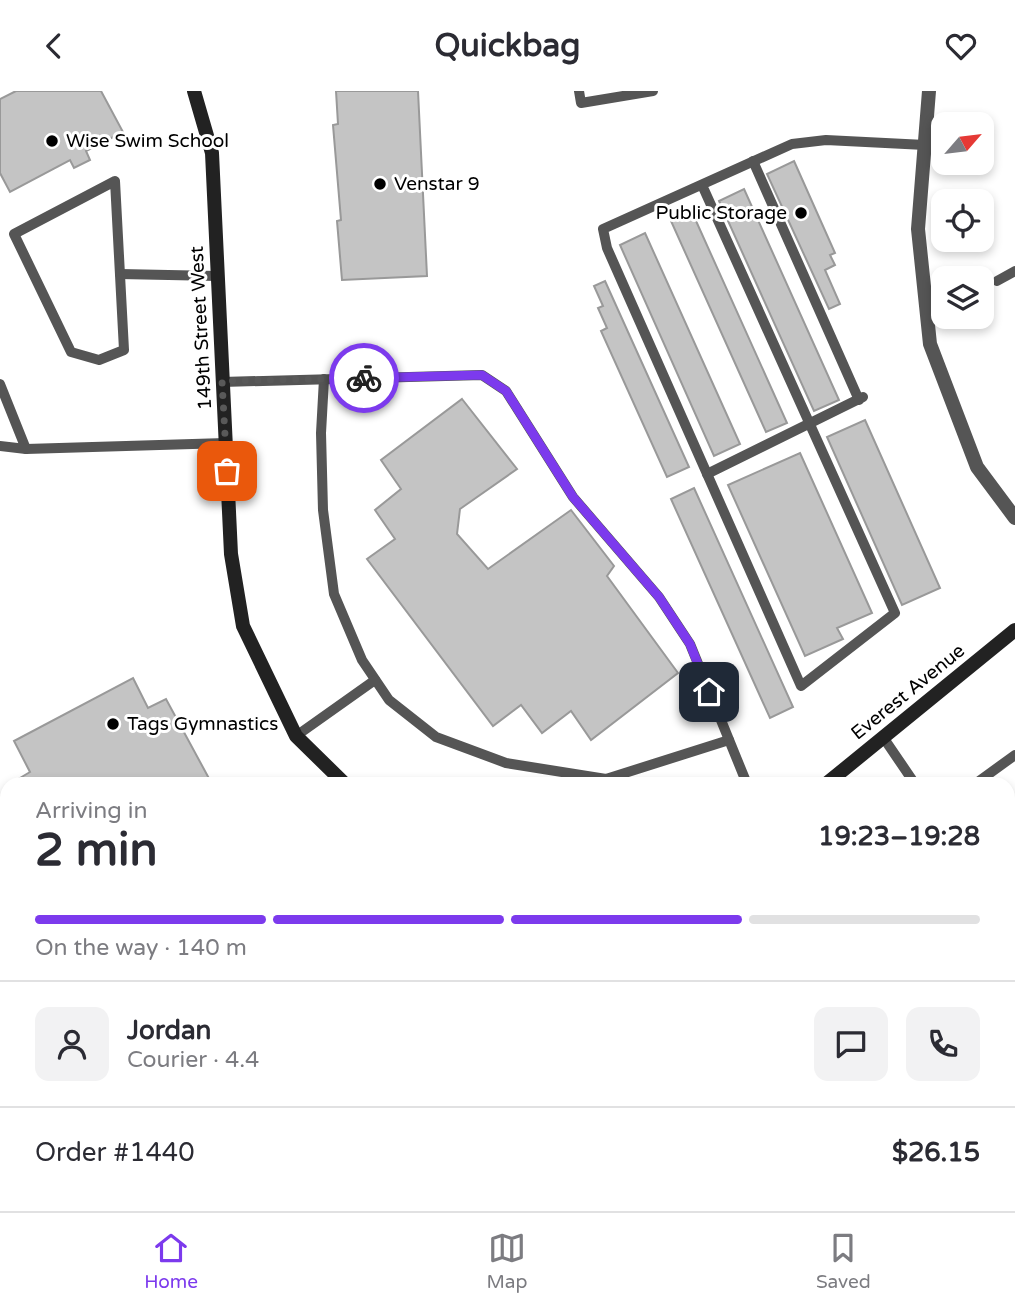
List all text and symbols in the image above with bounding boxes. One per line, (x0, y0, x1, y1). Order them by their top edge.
icon: back (35, 27, 73, 65)
text: Quickbag (434, 27, 581, 65)
icon: heart (942, 27, 980, 65)
north arrow (931, 112, 994, 175)
map controls (931, 112, 994, 329)
place label: Wise Swim School (66, 130, 229, 152)
marker: Wise Swim School (44, 133, 60, 149)
place label: Venstar 9 (394, 173, 480, 195)
marker: Venstar 9 (372, 176, 388, 192)
button: locate (931, 189, 994, 252)
place label: Public Storage (656, 202, 787, 224)
marker: Public Storage (793, 205, 809, 221)
street label: 149th Street West (186, 245, 216, 411)
button: layers (931, 266, 994, 329)
courier (329, 343, 399, 413)
icon: bike (345, 359, 383, 397)
pin (197, 441, 257, 501)
icon: bag (208, 452, 246, 490)
street label: Everest Avenue (847, 640, 969, 744)
pin (679, 662, 739, 722)
icon: home (690, 673, 728, 711)
place label: Tags Gymnastics (127, 713, 278, 735)
marker: Tags Gymnastics (105, 716, 121, 732)
text: Arriving in (35, 797, 148, 825)
text: 19:23–19:28 (818, 821, 980, 852)
text: 2 min (35, 823, 158, 878)
text: On the way · 140 m (35, 934, 247, 962)
button: person (35, 1007, 109, 1081)
button: chat (814, 1007, 888, 1081)
button: phone (906, 1007, 980, 1081)
text: Jordan (127, 1015, 211, 1046)
text: Courier · 4.4 (127, 1046, 259, 1074)
text: Order #1440 (35, 1137, 195, 1168)
text: $26.15 (892, 1137, 980, 1168)
tab: Home (144, 1229, 198, 1293)
tab: Map (486, 1229, 527, 1293)
tab: Saved (816, 1229, 871, 1293)

